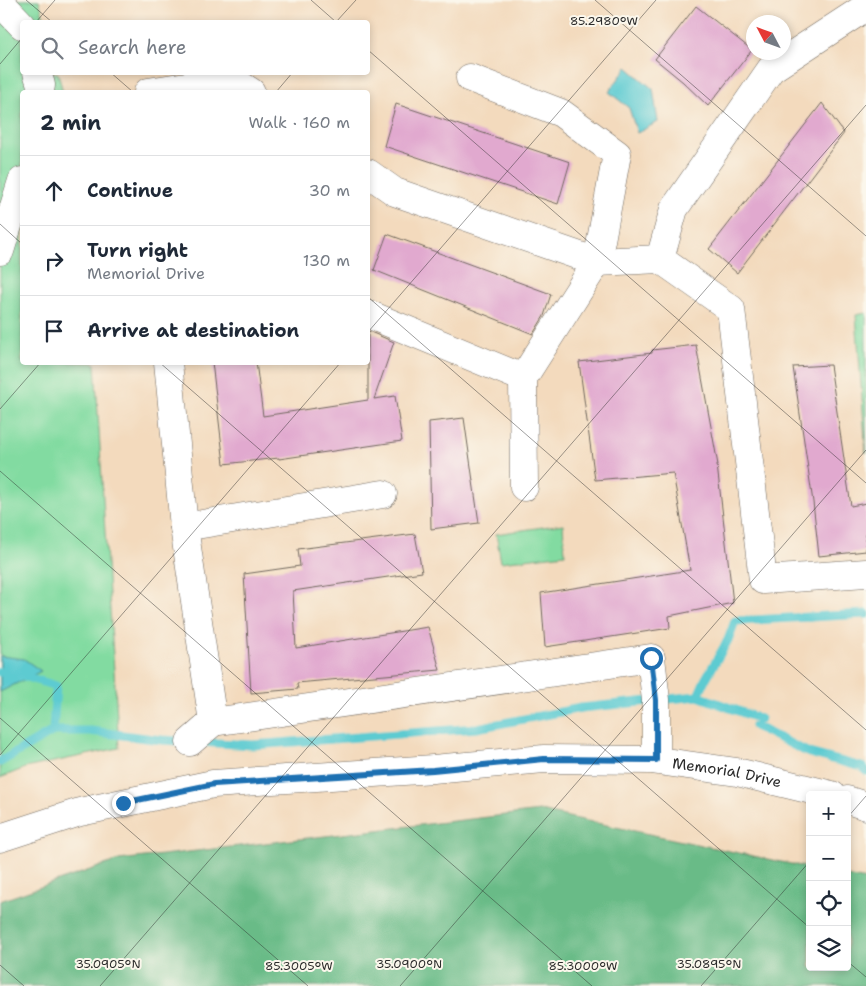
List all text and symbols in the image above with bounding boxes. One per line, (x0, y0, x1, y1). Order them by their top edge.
text: 85.2980°W (570, 13, 638, 29)
north arrow (746, 15, 791, 60)
search box (20, 20, 370, 75)
icon: search (38, 34, 66, 62)
text: Search here (78, 35, 187, 60)
text: 2 min (40, 109, 101, 137)
text: Walk · 160 m (249, 112, 350, 133)
icon: ahead (40, 177, 68, 205)
text: Continue (87, 178, 173, 203)
text: 30 m (309, 180, 350, 201)
text: Turn right (87, 238, 188, 263)
icon: right (40, 247, 68, 275)
text: 130 m (303, 250, 350, 271)
text: Memorial Drive (87, 263, 205, 284)
icon: arrive (40, 317, 68, 345)
text: Arrive at destination (87, 318, 299, 343)
route start (640, 647, 663, 670)
street label: Memorial Drive (671, 753, 784, 792)
map controls (806, 791, 851, 971)
button: + (806, 791, 851, 836)
route end (112, 792, 135, 815)
button: − (806, 836, 851, 881)
button: locate (806, 881, 851, 926)
button: layers (806, 926, 851, 971)
text: 35.0905°N (75, 956, 141, 972)
text: 35.0900°N (376, 956, 442, 972)
text: 35.0895°N (677, 956, 741, 972)
text: 85.3005°W (265, 958, 333, 974)
text: 85.3000°W (549, 958, 617, 974)

